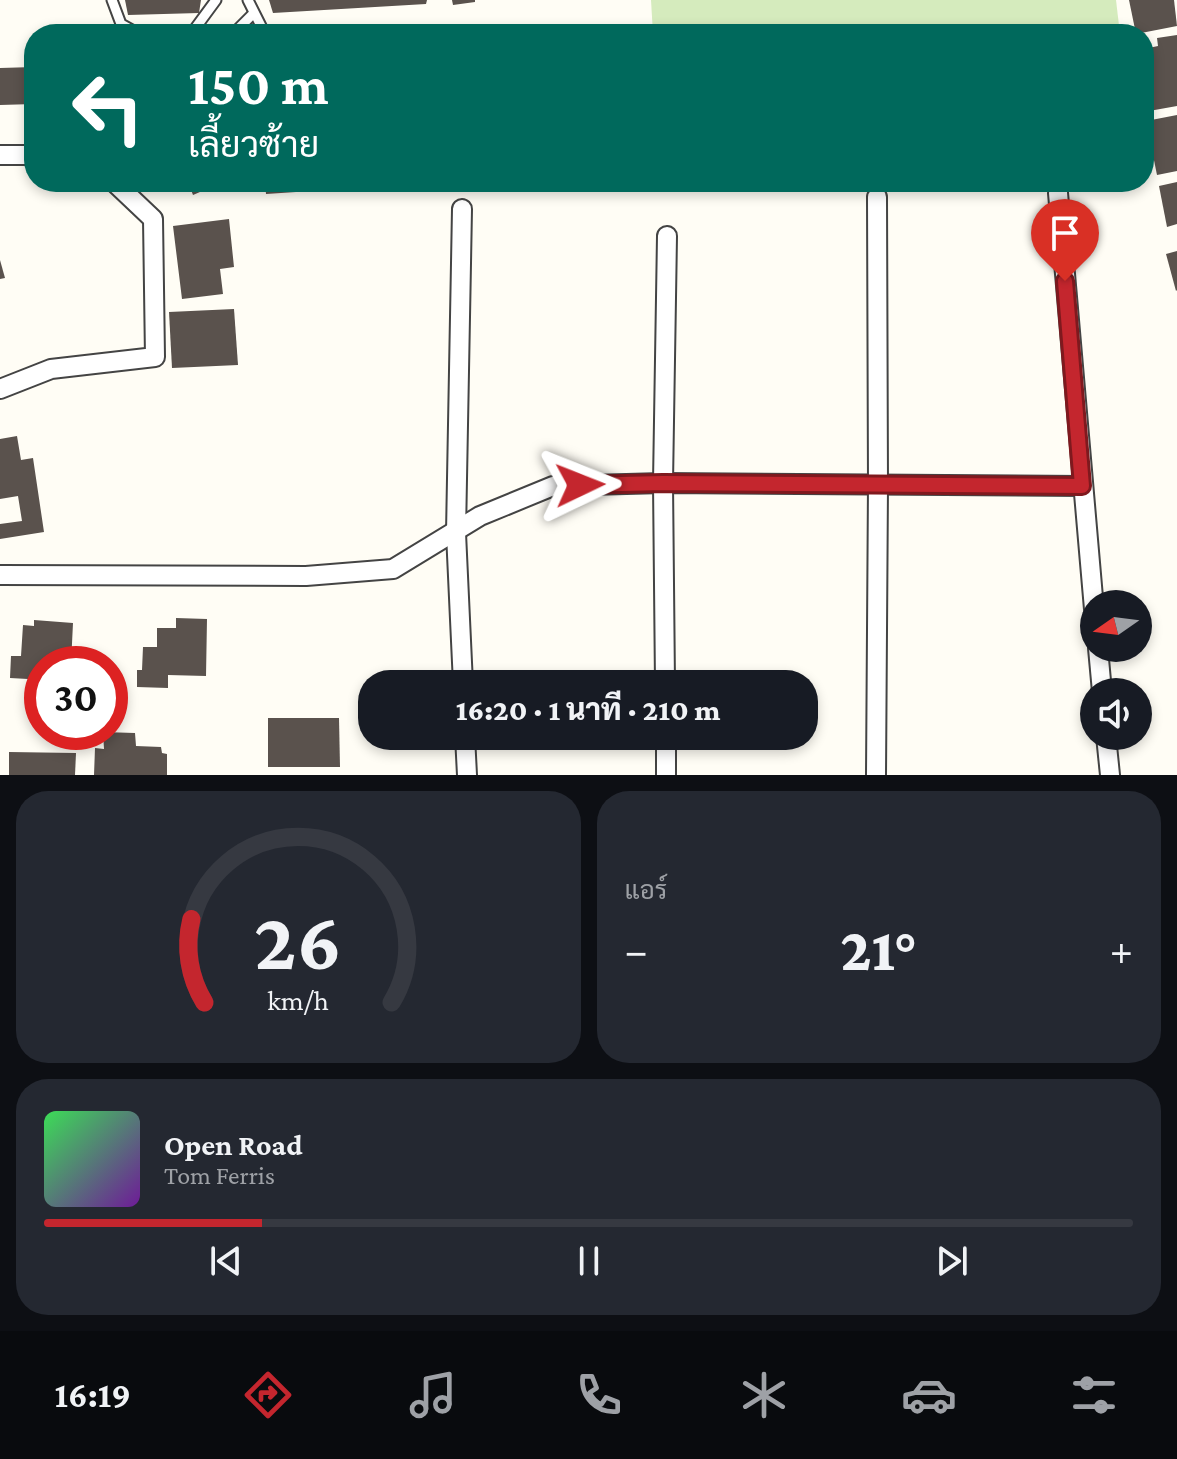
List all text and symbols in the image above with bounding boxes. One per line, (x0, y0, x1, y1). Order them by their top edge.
text: 150 m (188, 54, 329, 116)
icon: left (56, 56, 160, 160)
text: เลี้ยวซ้าย (188, 125, 319, 165)
pin (1031, 199, 1099, 281)
icon: arrive (1043, 211, 1087, 255)
position arrow (538, 443, 622, 527)
north arrow (1080, 590, 1152, 662)
map controls (1080, 590, 1152, 750)
speed limit sign: 30 (24, 646, 128, 750)
button: sound (1080, 678, 1152, 750)
text: 16:20 · 1 นาที · 210 m (456, 693, 720, 726)
text: แอร์ (625, 876, 667, 905)
text: 26 (254, 894, 342, 987)
text: 21° (840, 916, 917, 983)
text: − (625, 926, 648, 974)
text: + (1110, 926, 1133, 974)
text: km/h (267, 984, 329, 1016)
text: Open Road (164, 1128, 303, 1161)
text: Tom Ferris (164, 1161, 275, 1190)
icon: previous (204, 1239, 248, 1283)
icon: pause (567, 1239, 611, 1283)
icon: next (930, 1239, 974, 1283)
icon: directions (240, 1367, 296, 1423)
icon: music (405, 1367, 461, 1423)
icon: phone (571, 1367, 627, 1423)
icon: climate (736, 1367, 792, 1423)
icon: car (901, 1367, 957, 1423)
icon: filters (1066, 1367, 1122, 1423)
text: 16:19 (55, 1375, 131, 1415)

